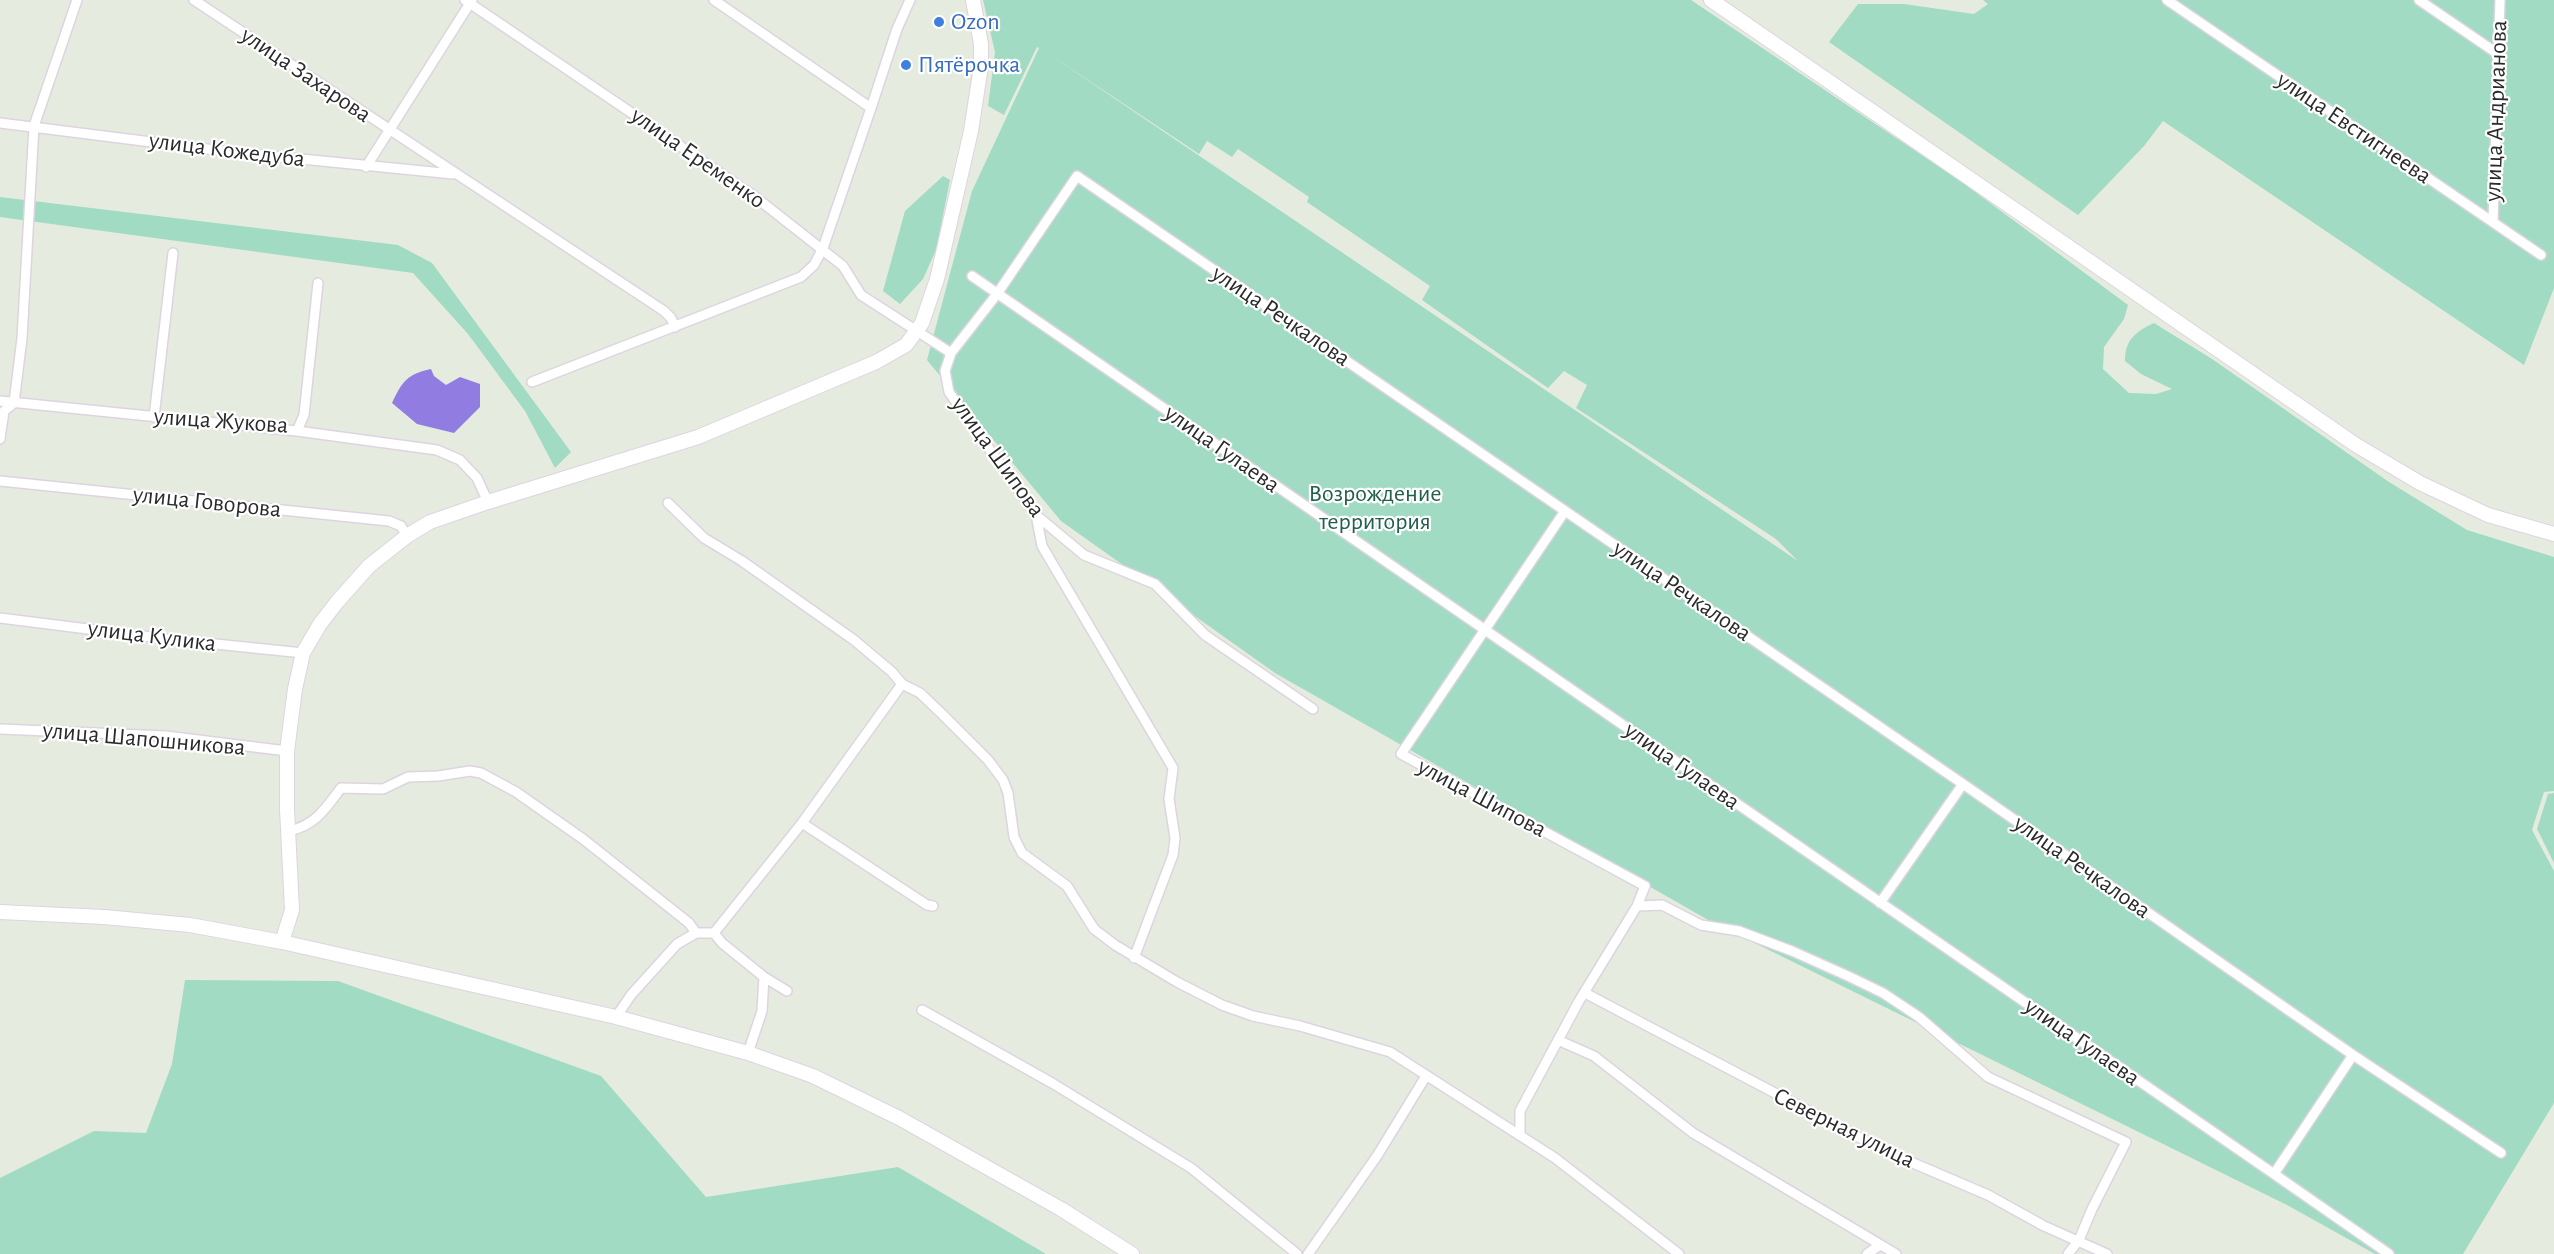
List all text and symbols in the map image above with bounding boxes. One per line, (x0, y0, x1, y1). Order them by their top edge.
place label: Ozon (951, 8, 1000, 36)
marker: Ozon (932, 15, 946, 29)
street label: улица Андрианова (2478, 20, 2514, 202)
street label: улица Захарова (235, 21, 377, 129)
place label: Пятёрочка (918, 51, 1020, 79)
marker: Пятёрочка (899, 58, 913, 72)
street label: улица Евстигнеева (2271, 66, 2437, 190)
street label: улица Еременко (625, 101, 771, 215)
street label: улица Кожедуба (147, 126, 307, 174)
street label: улица Речкалова (1206, 259, 1356, 373)
street label: улица Шипова (945, 391, 1051, 523)
street label: улица Гулаева (1159, 399, 1285, 499)
street label: улица Жукова (153, 402, 289, 440)
street label: улица Говорова (131, 480, 283, 524)
park label: Возрождение территория (1309, 480, 1441, 536)
street label: улица Речкалова (1607, 534, 1757, 648)
street label: улица Кулика (86, 614, 218, 658)
street label: улица Шапошникова (41, 716, 247, 762)
street label: улица Гулаева (1619, 716, 1745, 816)
street label: улица Шипова (1413, 752, 1551, 844)
street label: улица Речкалова (2008, 809, 2156, 925)
street label: улица Гулаева (2019, 992, 2145, 1092)
street label: Северная улица (1768, 1081, 1920, 1175)

